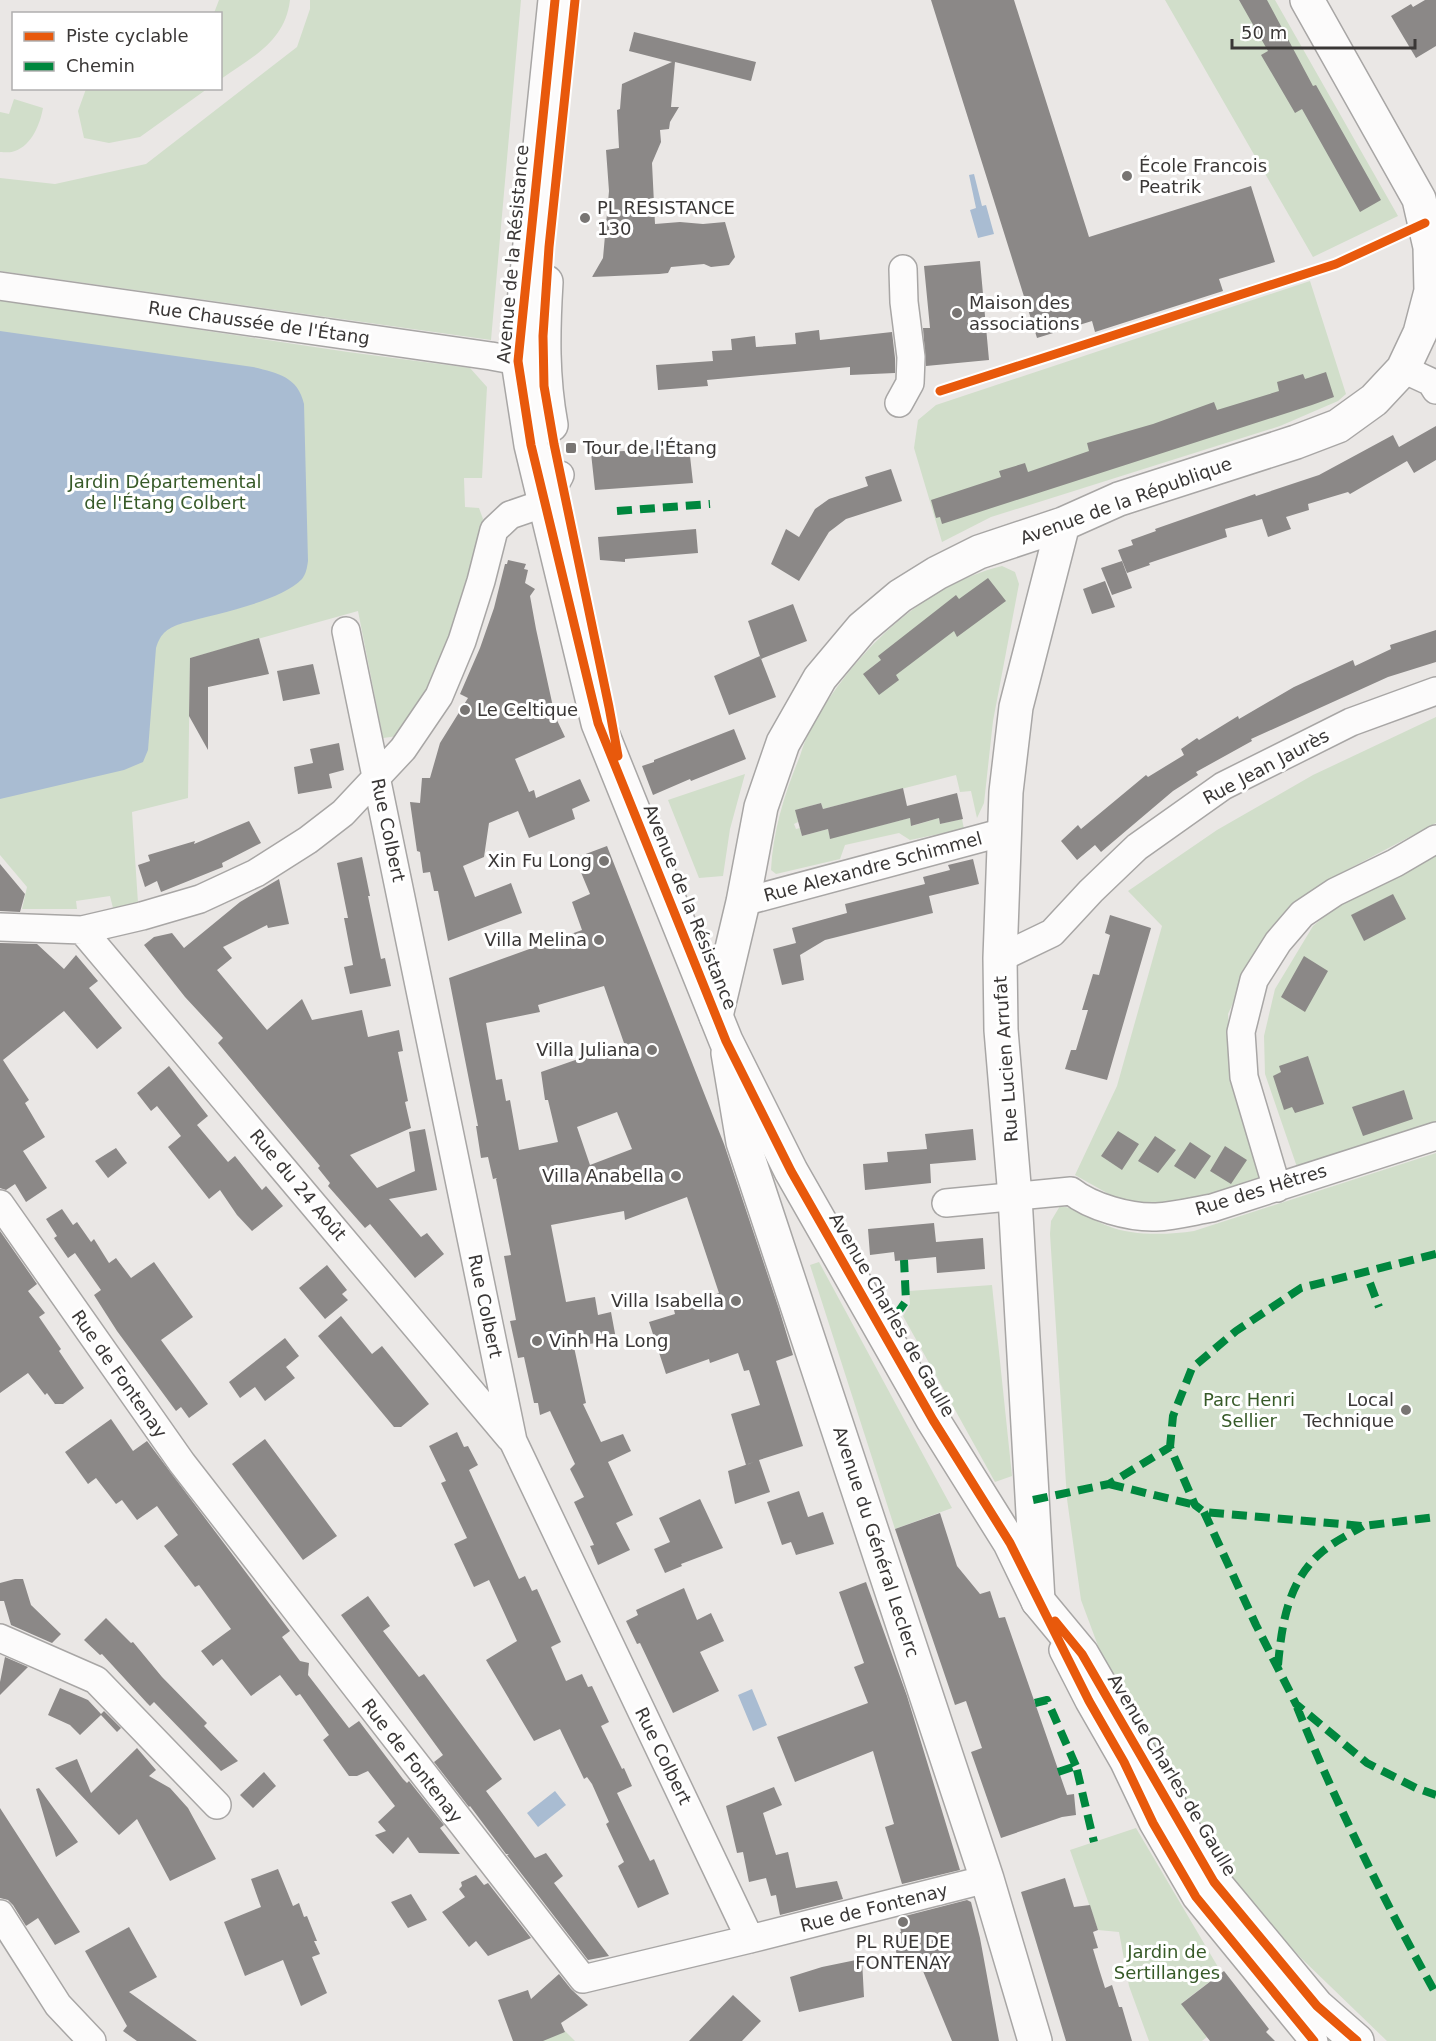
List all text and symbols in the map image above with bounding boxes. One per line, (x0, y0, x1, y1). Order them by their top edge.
legend (12, 12, 222, 90)
scale bar (1232, 12, 1415, 50)
text: 50 m (1241, 22, 1287, 43)
text: Piste cyclable (66, 25, 189, 46)
text: Chemin (66, 55, 135, 76)
street label: Avenue de la Résistance (492, 144, 533, 364)
place label: École Francois Peatrik (1139, 155, 1267, 197)
marker: École Francois Peatrik (1120, 169, 1134, 183)
place label: PL RESISTANCE 130 (597, 197, 735, 239)
marker: PL RESISTANCE 130 (578, 211, 592, 225)
place label: Maison des associations (969, 292, 1080, 334)
street label: Rue Chaussée de l'Étang (147, 297, 371, 348)
marker: Maison des associations (950, 306, 964, 320)
place label: Tour de l'Étang (582, 437, 717, 458)
marker: Tour de l'Étang (564, 441, 578, 455)
street label: Avenue de la République (1017, 452, 1234, 549)
park label: Jardin Départemental de l'Étang Colbert (67, 471, 262, 513)
place label: Le Celtique (477, 699, 578, 720)
marker: Le Celtique (458, 703, 472, 717)
street label: Rue Jean Jaurès (1199, 725, 1332, 809)
street label: Rue Colbert (367, 776, 410, 884)
street label: Avenue de la Résistance (640, 801, 741, 1013)
street label: Rue Alexandre Schimmel (761, 827, 984, 906)
place label: Xin Fu Long (487, 850, 592, 871)
marker: Xin Fu Long (597, 854, 611, 868)
place label: Villa Melina (484, 929, 587, 950)
marker: Villa Melina (592, 933, 606, 947)
street label: Rue Lucien Arrufat (989, 975, 1022, 1143)
place label: Villa Juliana (536, 1039, 640, 1060)
marker: Villa Juliana (645, 1043, 659, 1057)
street label: Rue du 24 Août (246, 1125, 351, 1245)
street label: Rue des Hêtres (1192, 1160, 1329, 1220)
place label: Villa Anabella (542, 1165, 664, 1186)
marker: Villa Anabella (669, 1169, 683, 1183)
street label: Avenue Charles de Gaulle (825, 1209, 959, 1420)
street label: Rue Colbert (464, 1252, 507, 1360)
place label: Villa Isabella (611, 1290, 724, 1311)
marker: Villa Isabella (729, 1294, 743, 1308)
street label: Rue de Fontenay (67, 1306, 172, 1442)
place label: Vinh Ha Long (549, 1330, 668, 1351)
marker: Vinh Ha Long (530, 1334, 544, 1348)
park label: Parc Henri Sellier (1203, 1389, 1295, 1431)
place label: Local Technique (1302, 1389, 1394, 1431)
marker: Local Technique (1399, 1403, 1413, 1417)
street label: Avenue du Général Leclerc (829, 1424, 924, 1660)
street label: Avenue Charles de Gaulle (1104, 1670, 1241, 1880)
street label: Rue de Fontenay (357, 1695, 468, 1827)
street label: Rue Colbert (631, 1704, 696, 1808)
street label: Rue de Fontenay (798, 1879, 950, 1936)
marker: PL RUE DE FONTENAY (896, 1915, 910, 1929)
place label: PL RUE DE FONTENAY (855, 1931, 952, 1973)
park label: Jardin de Sertillanges (1114, 1941, 1220, 1983)

